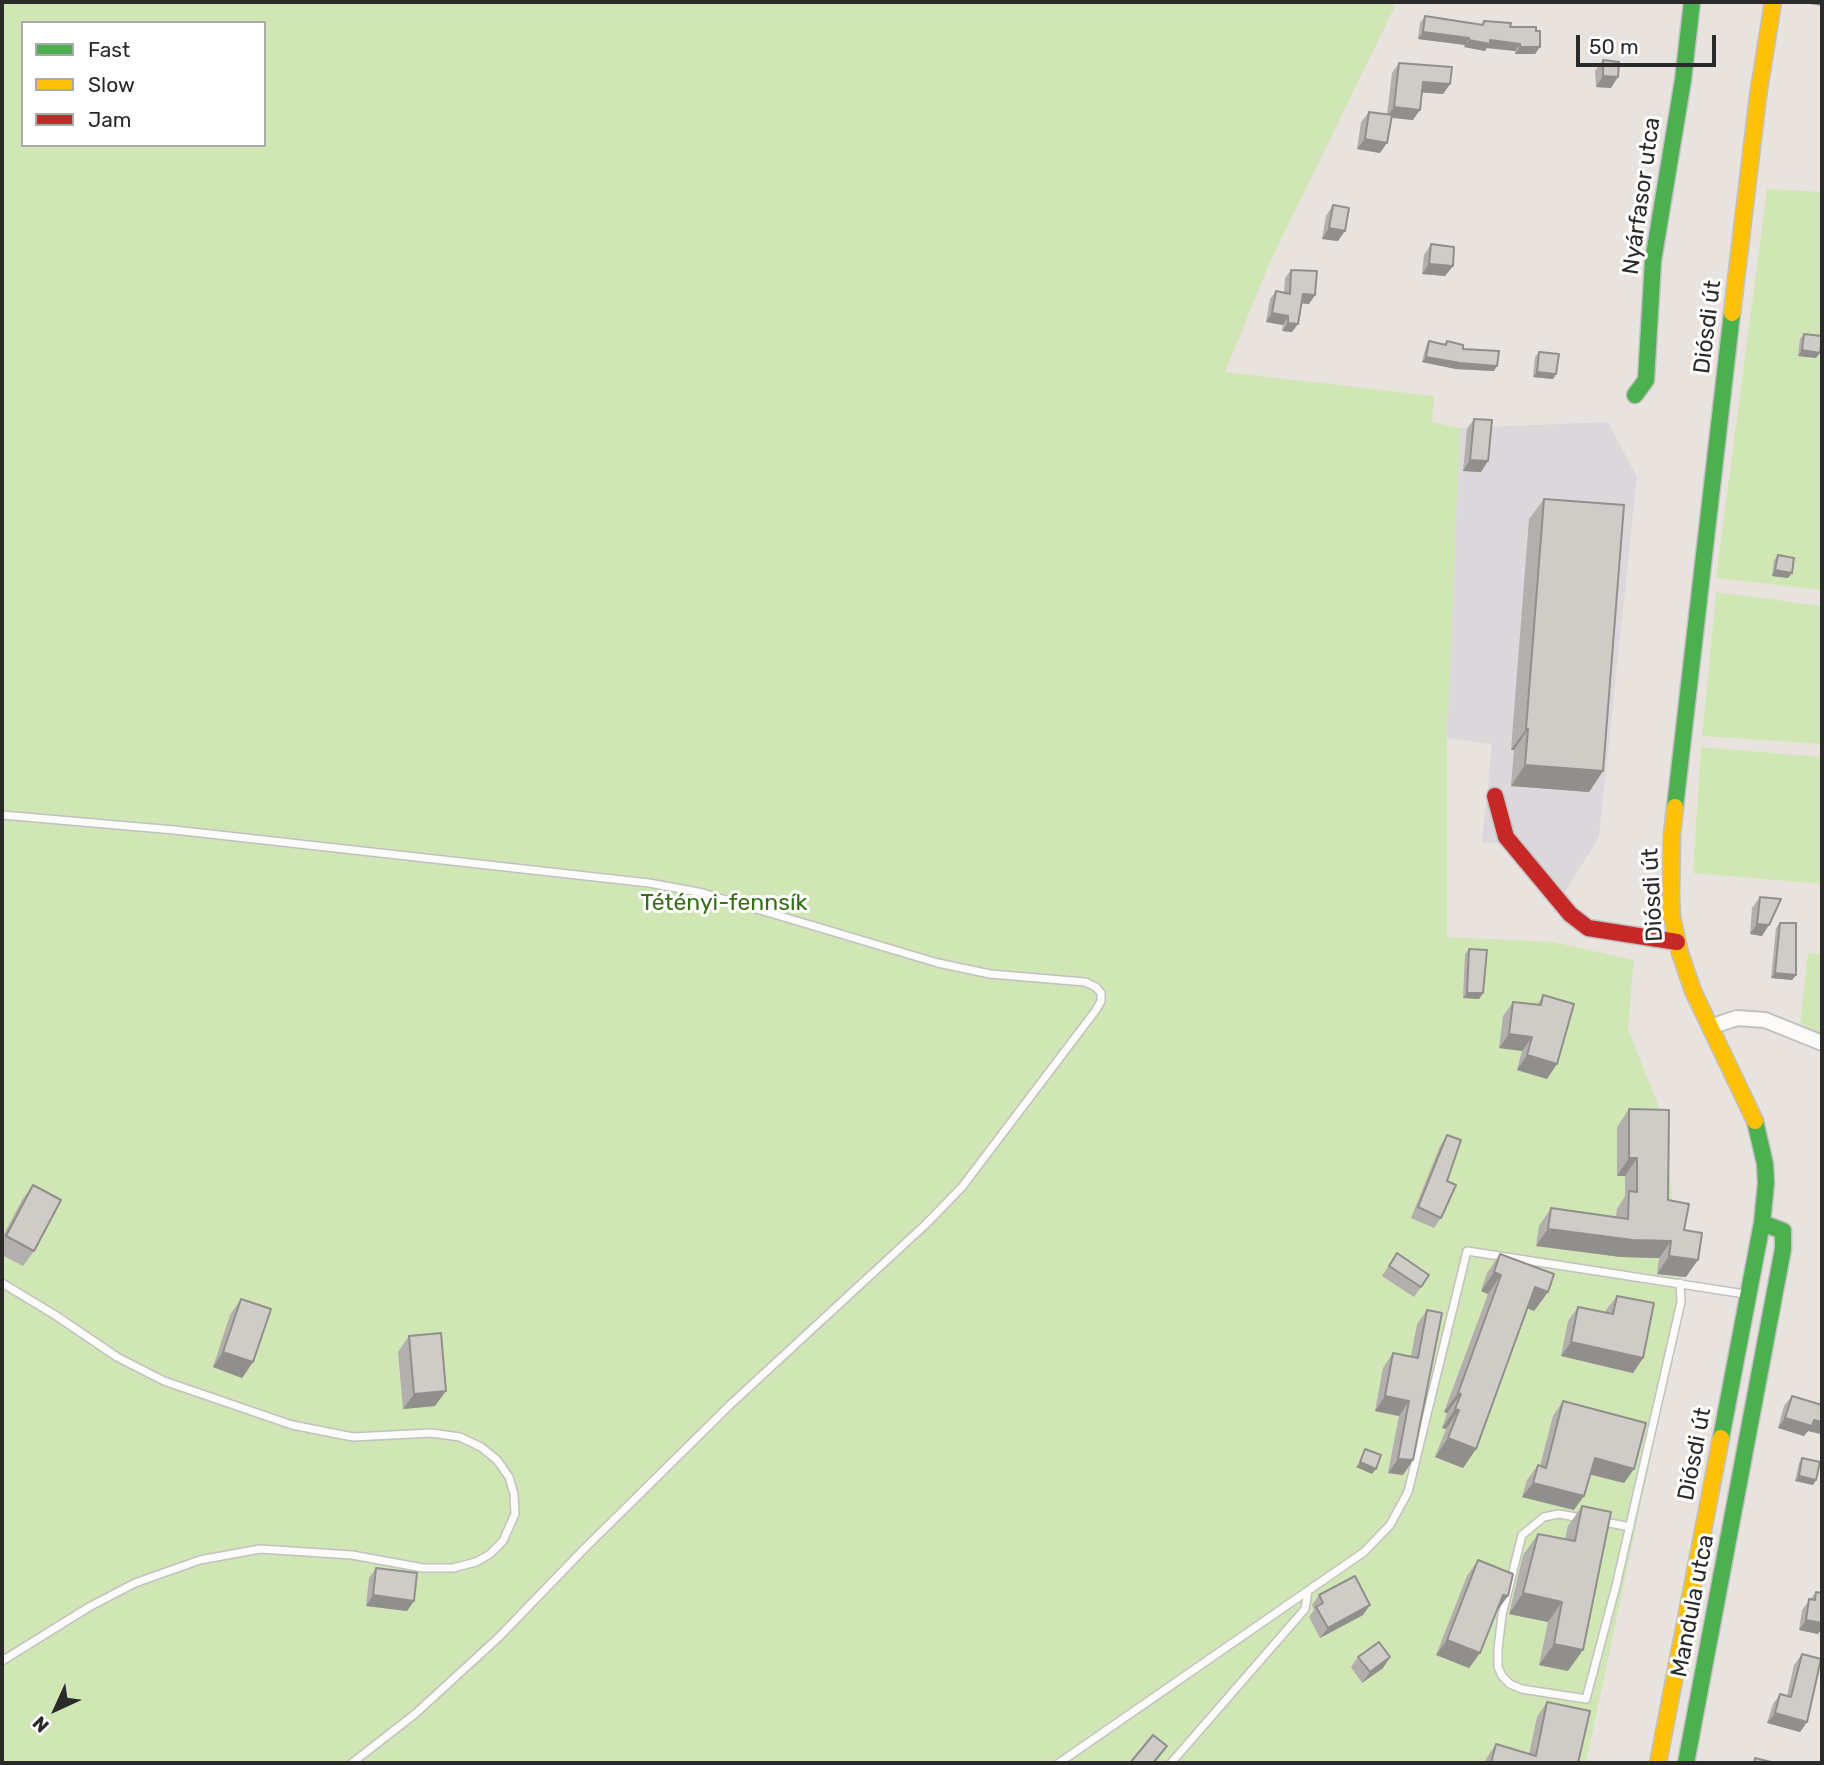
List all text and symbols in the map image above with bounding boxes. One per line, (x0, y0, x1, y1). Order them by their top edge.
legend (21, 21, 266, 147)
scale bar (1579, 21, 1719, 65)
text: 50 m (1589, 34, 1639, 59)
text: Fast (88, 37, 130, 62)
text: Slow (88, 72, 135, 97)
text: Jam (88, 107, 132, 132)
street label: Nyárfasor utca (1617, 116, 1667, 276)
street label: Diósdi út (1689, 279, 1727, 375)
street label: Diósdi út (1637, 847, 1669, 943)
park label: Tétényi-fennsík (641, 889, 807, 917)
street label: Diósdi út (1672, 1405, 1718, 1503)
street label: Mandula utca (1666, 1532, 1720, 1680)
north arrow (21, 1674, 91, 1744)
text: N (28, 1711, 54, 1737)

